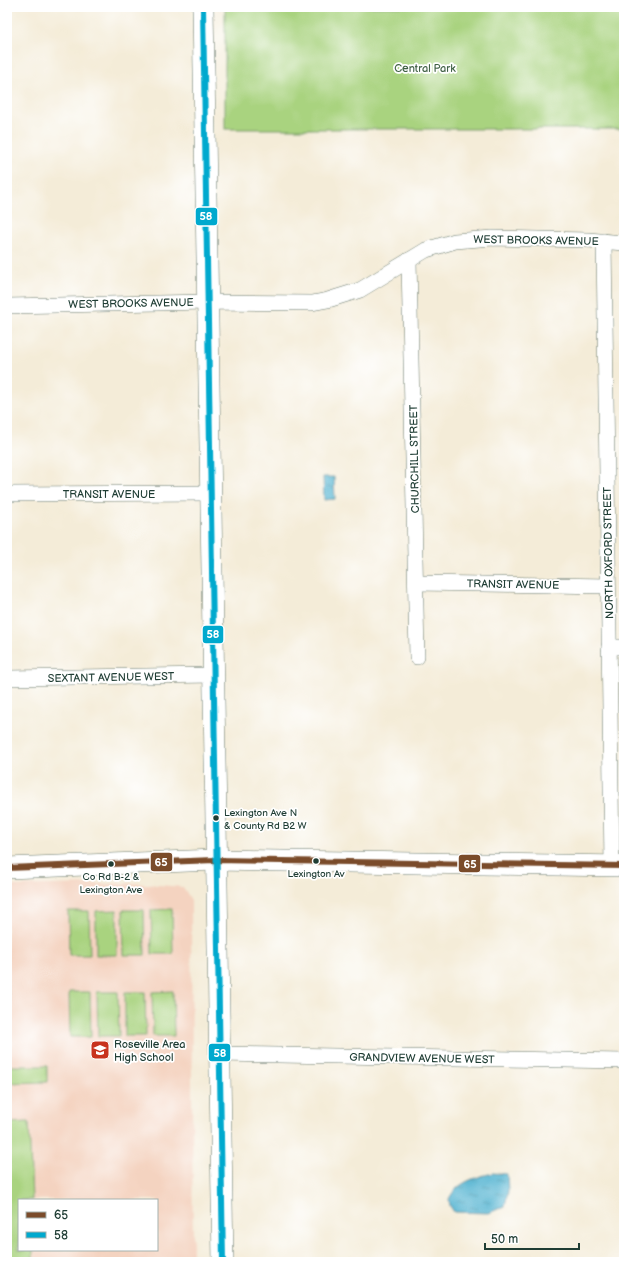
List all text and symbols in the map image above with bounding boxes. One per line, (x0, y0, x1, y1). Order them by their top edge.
park label: Central Park (394, 62, 456, 75)
line badge: 58 (195, 207, 218, 226)
text: 58 (200, 210, 213, 223)
street label: WEST BROOKS AVENUE (473, 233, 599, 248)
street label: WEST BROOKS AVENUE (68, 296, 194, 311)
street label: CHURCHILL STREET (407, 404, 422, 513)
street label: NORTH OXFORD STREET (601, 487, 616, 619)
street label: TRANSIT AVENUE (63, 488, 155, 501)
street label: TRANSIT AVENUE (467, 577, 559, 592)
line badge: 58 (202, 625, 224, 644)
text: 58 (207, 628, 220, 641)
street label: SEXTANT AVENUE WEST (48, 670, 175, 685)
place label: Lexington Ave N & County Rd B2 W (224, 807, 307, 832)
marker: Lexington Ave N & County Rd B2 W (211, 813, 221, 823)
line badge: 65 (150, 852, 173, 872)
line badge: 65 (458, 854, 481, 873)
text: 65 (154, 856, 168, 869)
marker: Lexington Av (311, 856, 321, 866)
text: 65 (463, 858, 477, 871)
marker: Co Rd B-2 & Lexington Ave (106, 859, 116, 869)
place label: Lexington Av (287, 868, 345, 880)
place label: Co Rd B-2 & Lexington Ave (80, 871, 143, 896)
place label: Roseville Area High School (114, 1038, 185, 1064)
school or university icon: Roseville Area High School (89, 1039, 111, 1061)
line badge: 58 (208, 1043, 231, 1062)
text: 58 (214, 1047, 227, 1060)
street label: GRANDVIEW AVENUE WEST (349, 1051, 495, 1066)
legend (18, 1199, 158, 1251)
text: 65 (54, 1208, 68, 1223)
scale bar (485, 1225, 579, 1251)
text: 58 (54, 1228, 68, 1243)
text: 50 m (491, 1232, 518, 1247)

